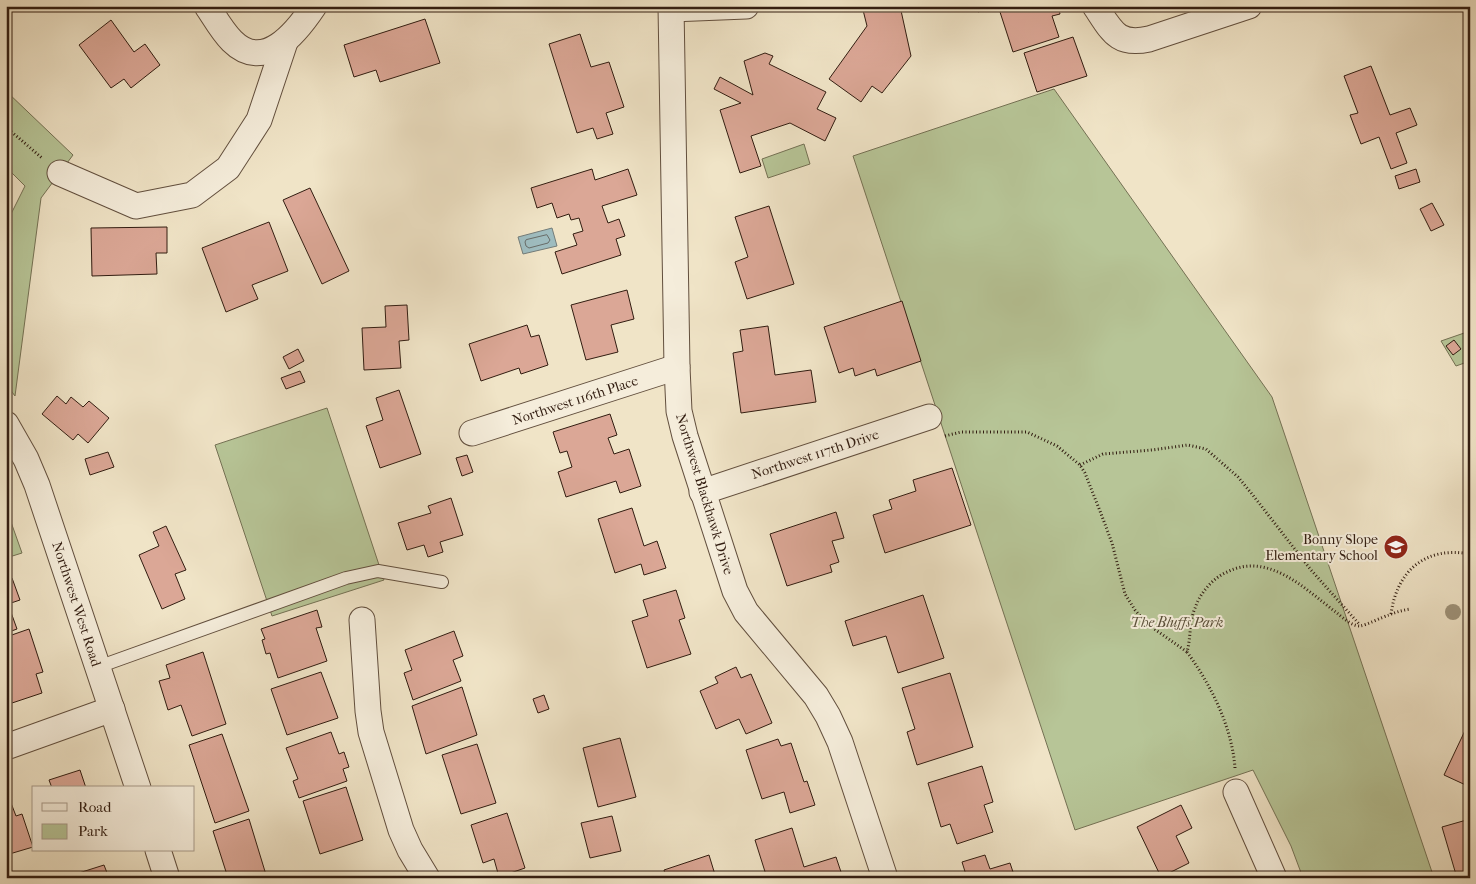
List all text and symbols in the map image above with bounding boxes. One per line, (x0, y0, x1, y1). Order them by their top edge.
street label: Northwest 116th Place (510, 372, 640, 429)
street label: Northwest Blackhawk Drive (672, 411, 737, 577)
street label: Northwest 117th Drive (749, 426, 881, 483)
place label: Bonny Slope Elementary School (1265, 531, 1378, 564)
school or university icon: Bonny Slope Elementary School (1383, 534, 1409, 560)
street label: Northwest West Road (48, 540, 105, 669)
park label: The Bluffs Park (1131, 614, 1223, 631)
legend (32, 786, 195, 852)
text: Road (78, 798, 112, 816)
text: Park (78, 822, 108, 840)

